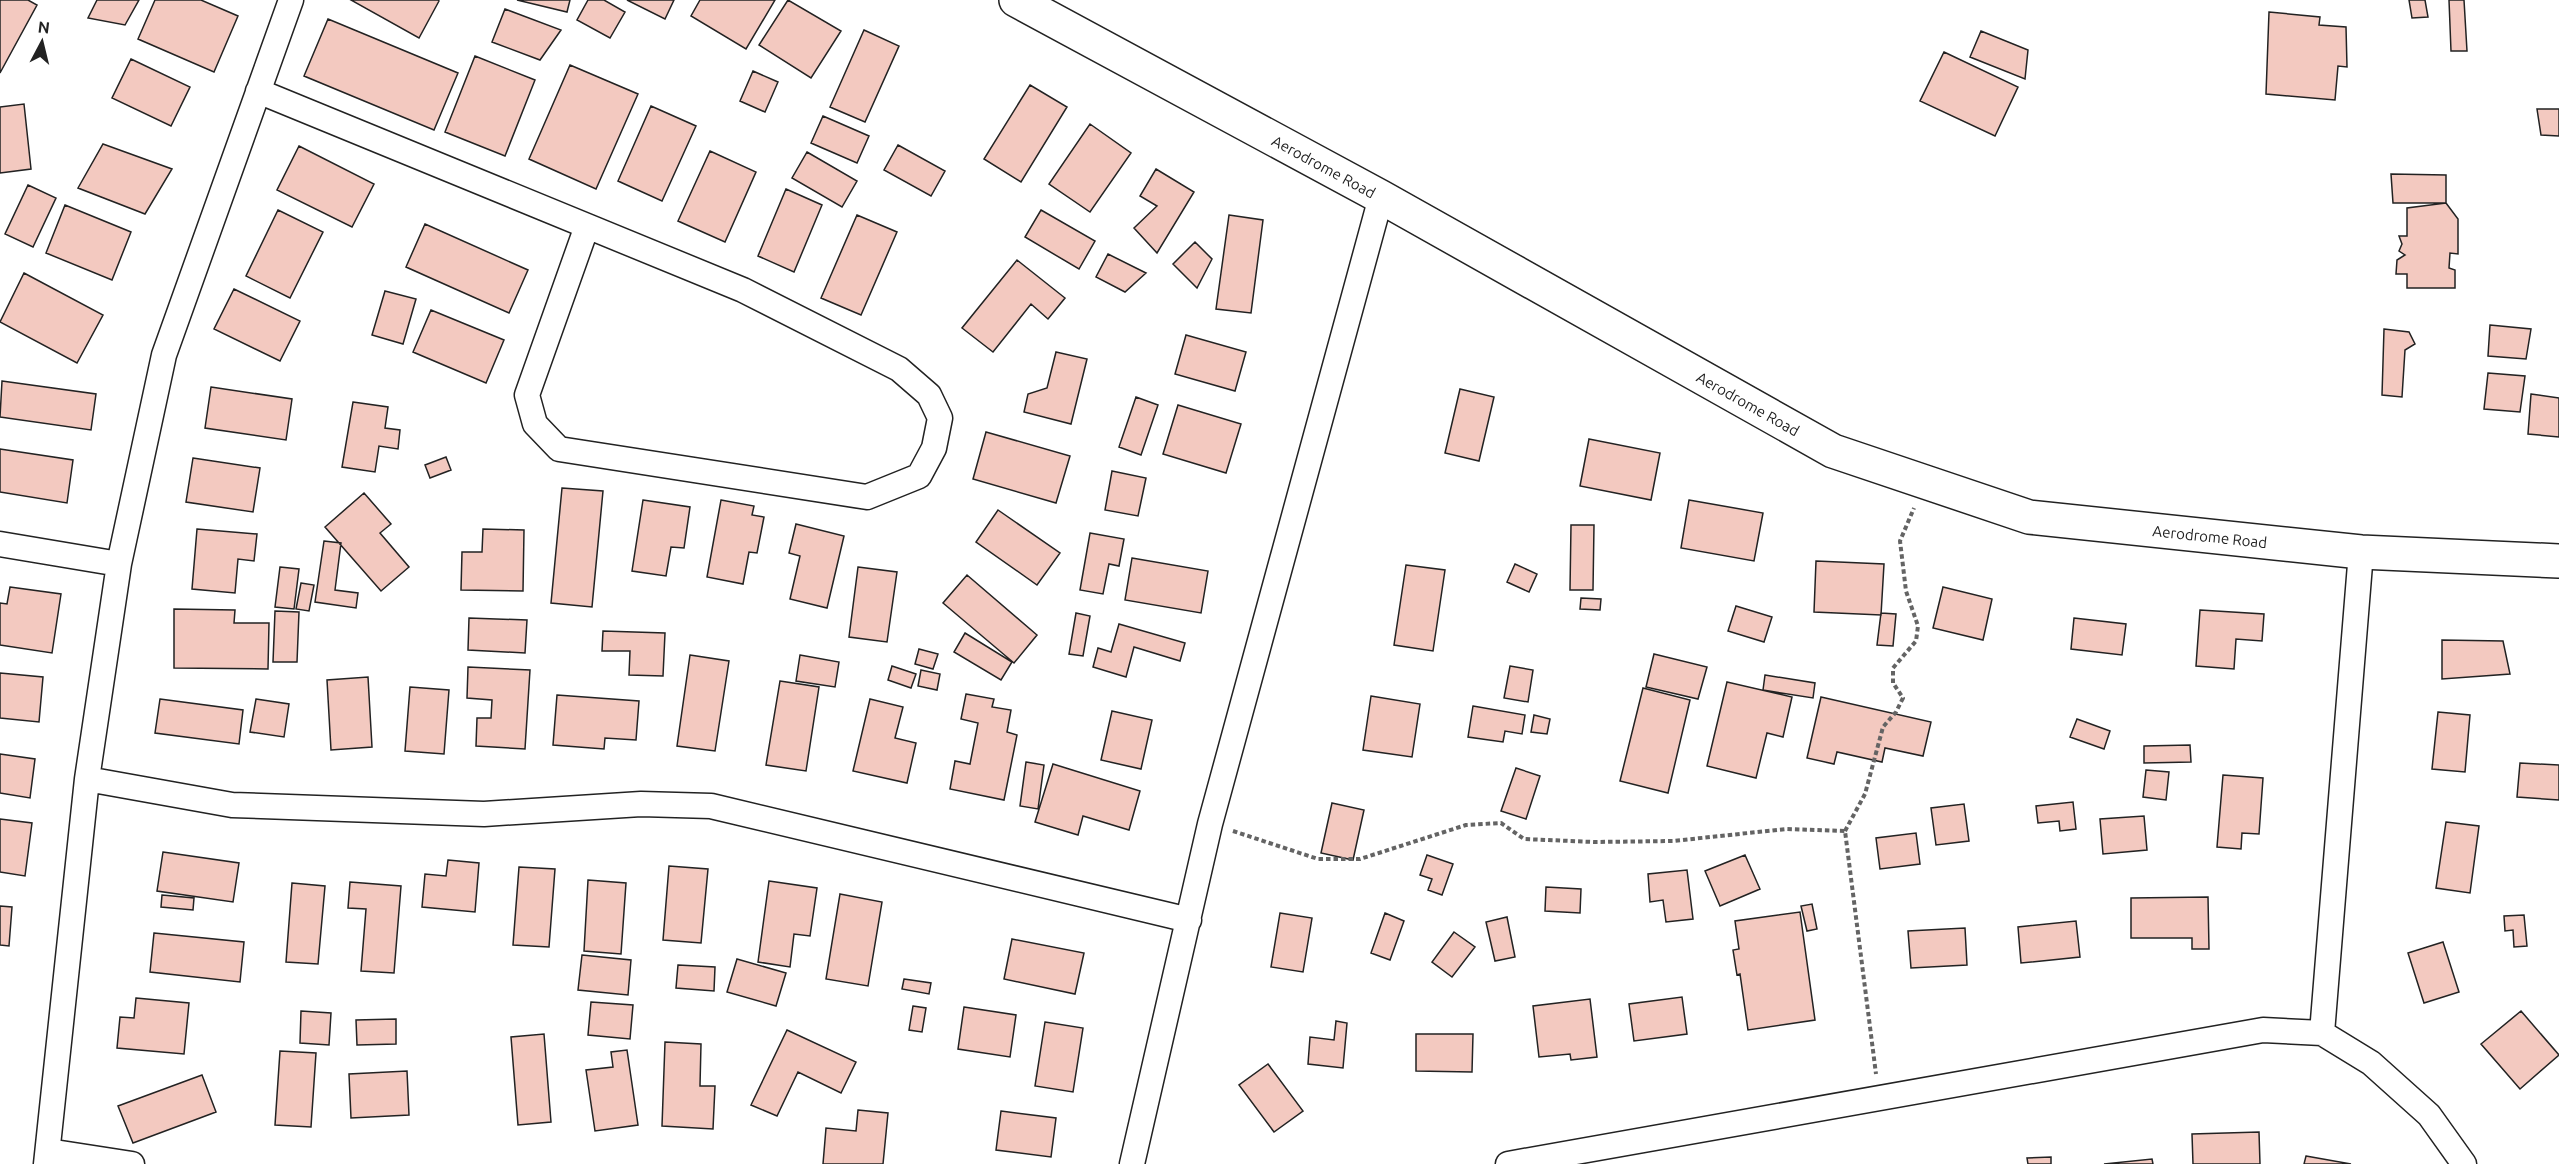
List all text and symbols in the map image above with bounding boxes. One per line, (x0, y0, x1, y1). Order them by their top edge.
north arrow (12, 12, 72, 72)
text: N (37, 17, 51, 37)
street label: Aerodrome Road (1269, 131, 1379, 201)
street label: Aerodrome Road (1694, 368, 1803, 439)
street label: Aerodrome Road (2152, 522, 2268, 551)

